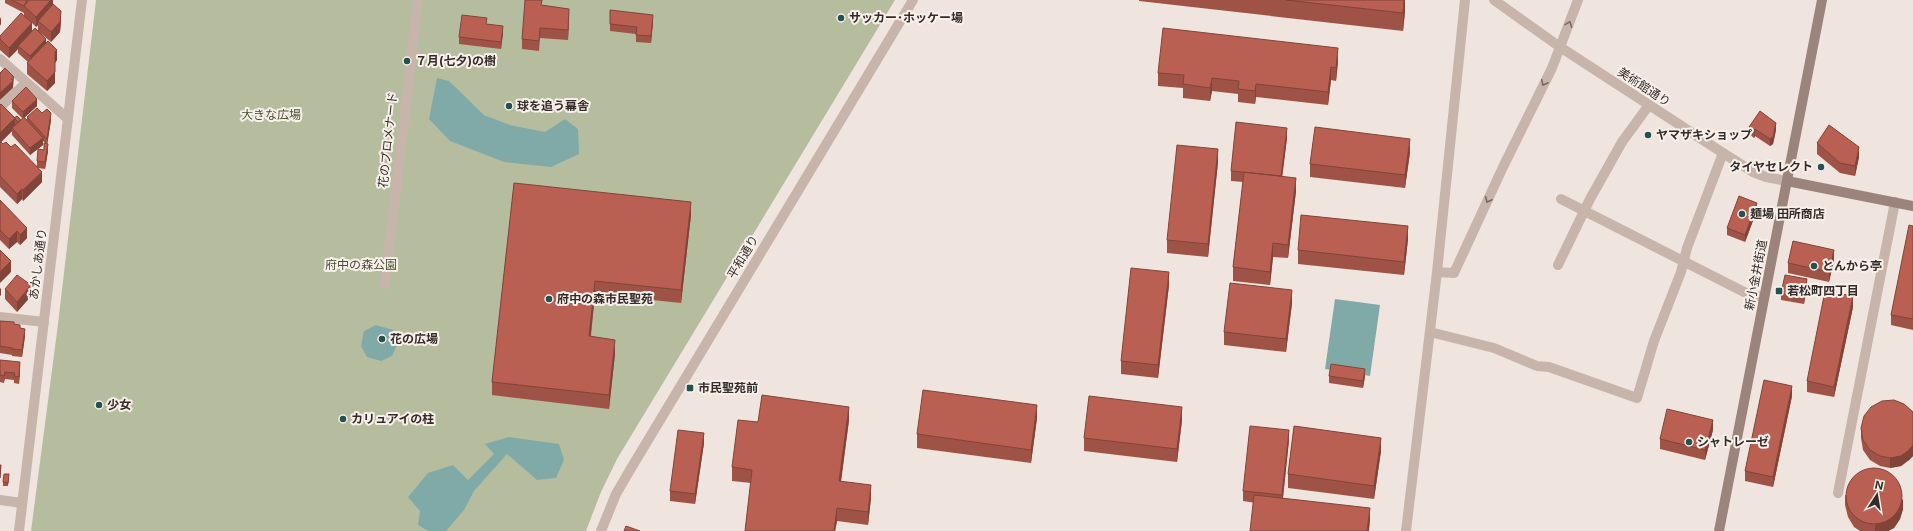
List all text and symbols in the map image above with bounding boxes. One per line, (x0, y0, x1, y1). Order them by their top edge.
place label: サッカー･ホッケー場 (849, 10, 963, 25)
marker: サッカー･ホッケー場 (836, 13, 846, 23)
one-way arrow (1564, 20, 1572, 27)
place label: ７月(七夕)の樹 (415, 53, 496, 68)
marker: ７月(七夕)の樹 (402, 56, 412, 66)
street label: 美術館通り (1615, 64, 1674, 109)
one-way arrow (1541, 79, 1549, 86)
street label: 花のプロメナード (375, 91, 400, 188)
place label: 球を追う幕舎 (517, 98, 589, 113)
marker: 球を追う幕舎 (504, 101, 514, 111)
park label: 大きな広場 (241, 107, 301, 122)
place label: ヤマザキショップ (1656, 127, 1752, 142)
marker: ヤマザキショップ (1643, 130, 1653, 140)
place label: タイヤセレクト (1729, 159, 1813, 174)
marker: タイヤセレクト (1816, 162, 1826, 172)
one-way arrow (1485, 196, 1493, 203)
place label: 麺場 田所商店 (1750, 206, 1825, 221)
marker: 麺場 田所商店 (1737, 209, 1747, 219)
street label: あかしあ通り (26, 227, 49, 301)
street label: 平和通り (724, 232, 761, 281)
street label: 新小金井街道 (1741, 238, 1770, 312)
park label: 府中の森公園 (325, 257, 397, 272)
place label: とんから亭 (1822, 258, 1882, 273)
marker: とんから亭 (1809, 261, 1819, 271)
place label: 若松町四丁目 (1787, 283, 1859, 298)
marker: 若松町四丁目 (1774, 286, 1784, 296)
place label: 府中の森市民聖苑 (557, 291, 653, 306)
marker: 府中の森市民聖苑 (544, 294, 554, 304)
place label: 花の広場 (390, 331, 438, 346)
marker: 花の広場 (377, 334, 387, 344)
place label: 市民聖苑前 (698, 380, 758, 395)
marker: 市民聖苑前 (685, 383, 695, 393)
place label: 少女 (107, 397, 131, 412)
marker: 少女 (94, 400, 104, 410)
place label: カリュアイの柱 (351, 411, 434, 426)
marker: カリュアイの柱 (338, 414, 348, 424)
place label: シャトレーゼ (1697, 434, 1769, 449)
marker: シャトレーゼ (1684, 437, 1694, 447)
north arrow (1857, 475, 1897, 515)
text: N (1874, 477, 1885, 493)

